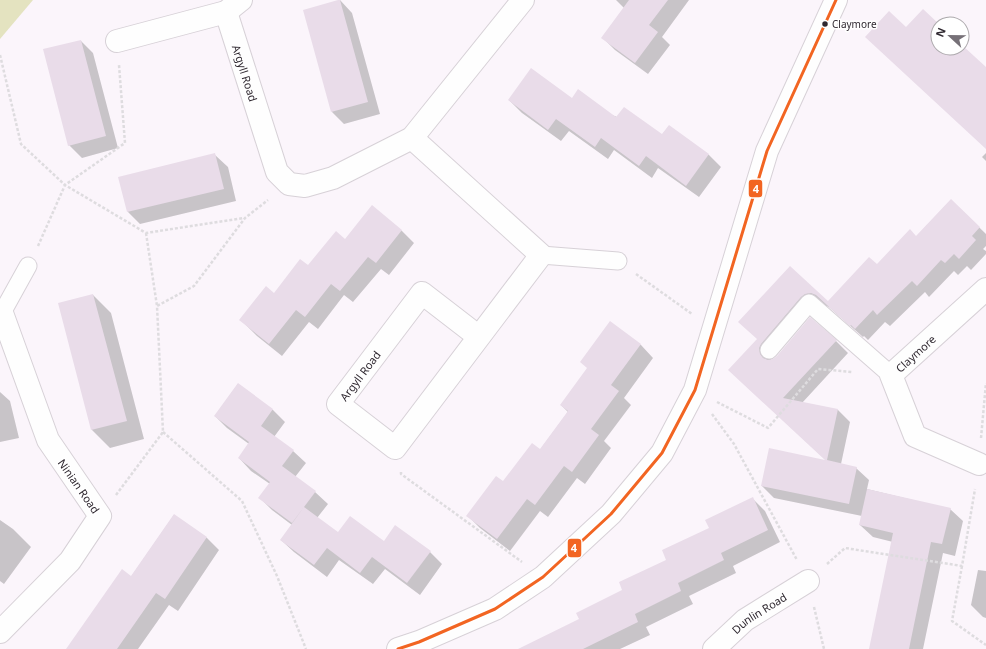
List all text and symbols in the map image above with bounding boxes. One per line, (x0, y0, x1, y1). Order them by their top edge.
north arrow (930, 16, 970, 56)
place label: Claymore (832, 17, 877, 31)
marker: Claymore (820, 19, 830, 29)
text: N (932, 25, 949, 39)
street label: Argyll Road (229, 43, 262, 103)
line badge: 4 (748, 179, 763, 198)
text: 4 (753, 181, 760, 196)
street label: Claymore (892, 331, 938, 375)
street label: Argyll Road (336, 347, 383, 403)
street label: Ninian Road (55, 456, 103, 516)
line badge: 4 (567, 538, 582, 558)
text: 4 (571, 540, 578, 555)
street label: Dunlin Road (728, 589, 789, 637)

